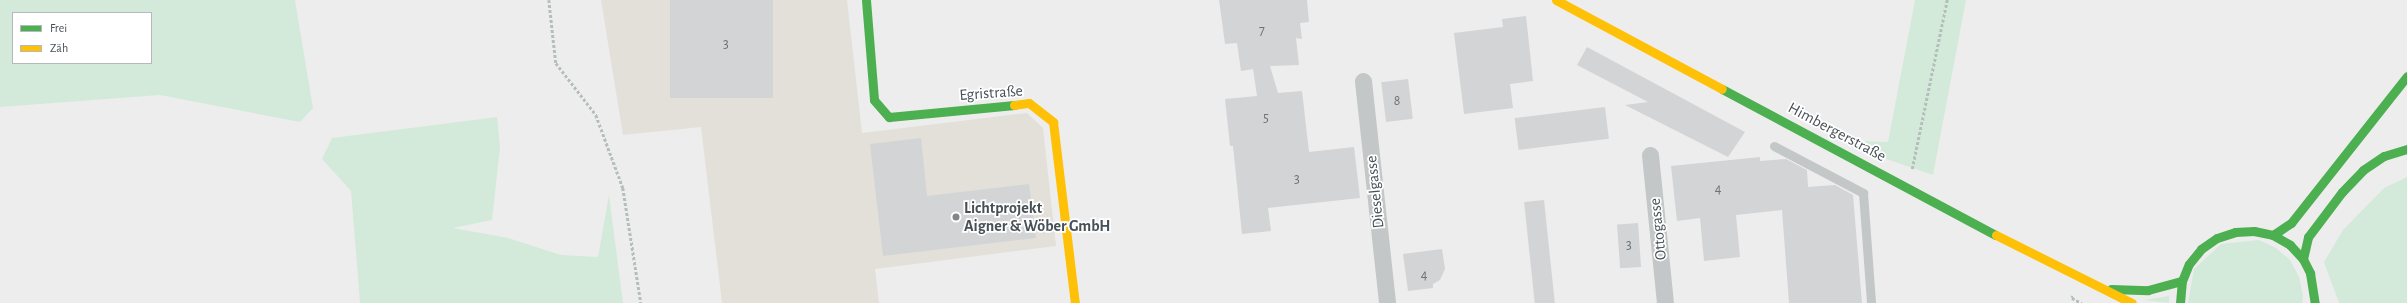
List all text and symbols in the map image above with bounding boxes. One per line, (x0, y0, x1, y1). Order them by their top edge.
legend (12, 12, 152, 64)
text: Frei (50, 22, 67, 34)
house number: 7 (1259, 22, 1265, 38)
house number: 3 (723, 36, 729, 52)
text: Zäh (50, 42, 68, 54)
street label: Egristraße (959, 81, 1023, 105)
house number: 8 (1394, 93, 1400, 109)
street label: Himbergerstraße (1785, 98, 1889, 166)
house number: 5 (1263, 110, 1269, 126)
street label: Dieselgasse (1362, 155, 1388, 229)
house number: 3 (1294, 171, 1300, 187)
house number: 4 (1715, 181, 1721, 197)
street label: Ottogasse (1645, 197, 1671, 261)
place label: Lichtprojekt Aigner & Wöber GmbH (964, 198, 1110, 236)
marker: Lichtprojekt Aigner & Wöber GmbH (951, 212, 961, 222)
house number: 3 (1626, 237, 1632, 253)
house number: 4 (1421, 267, 1427, 283)

